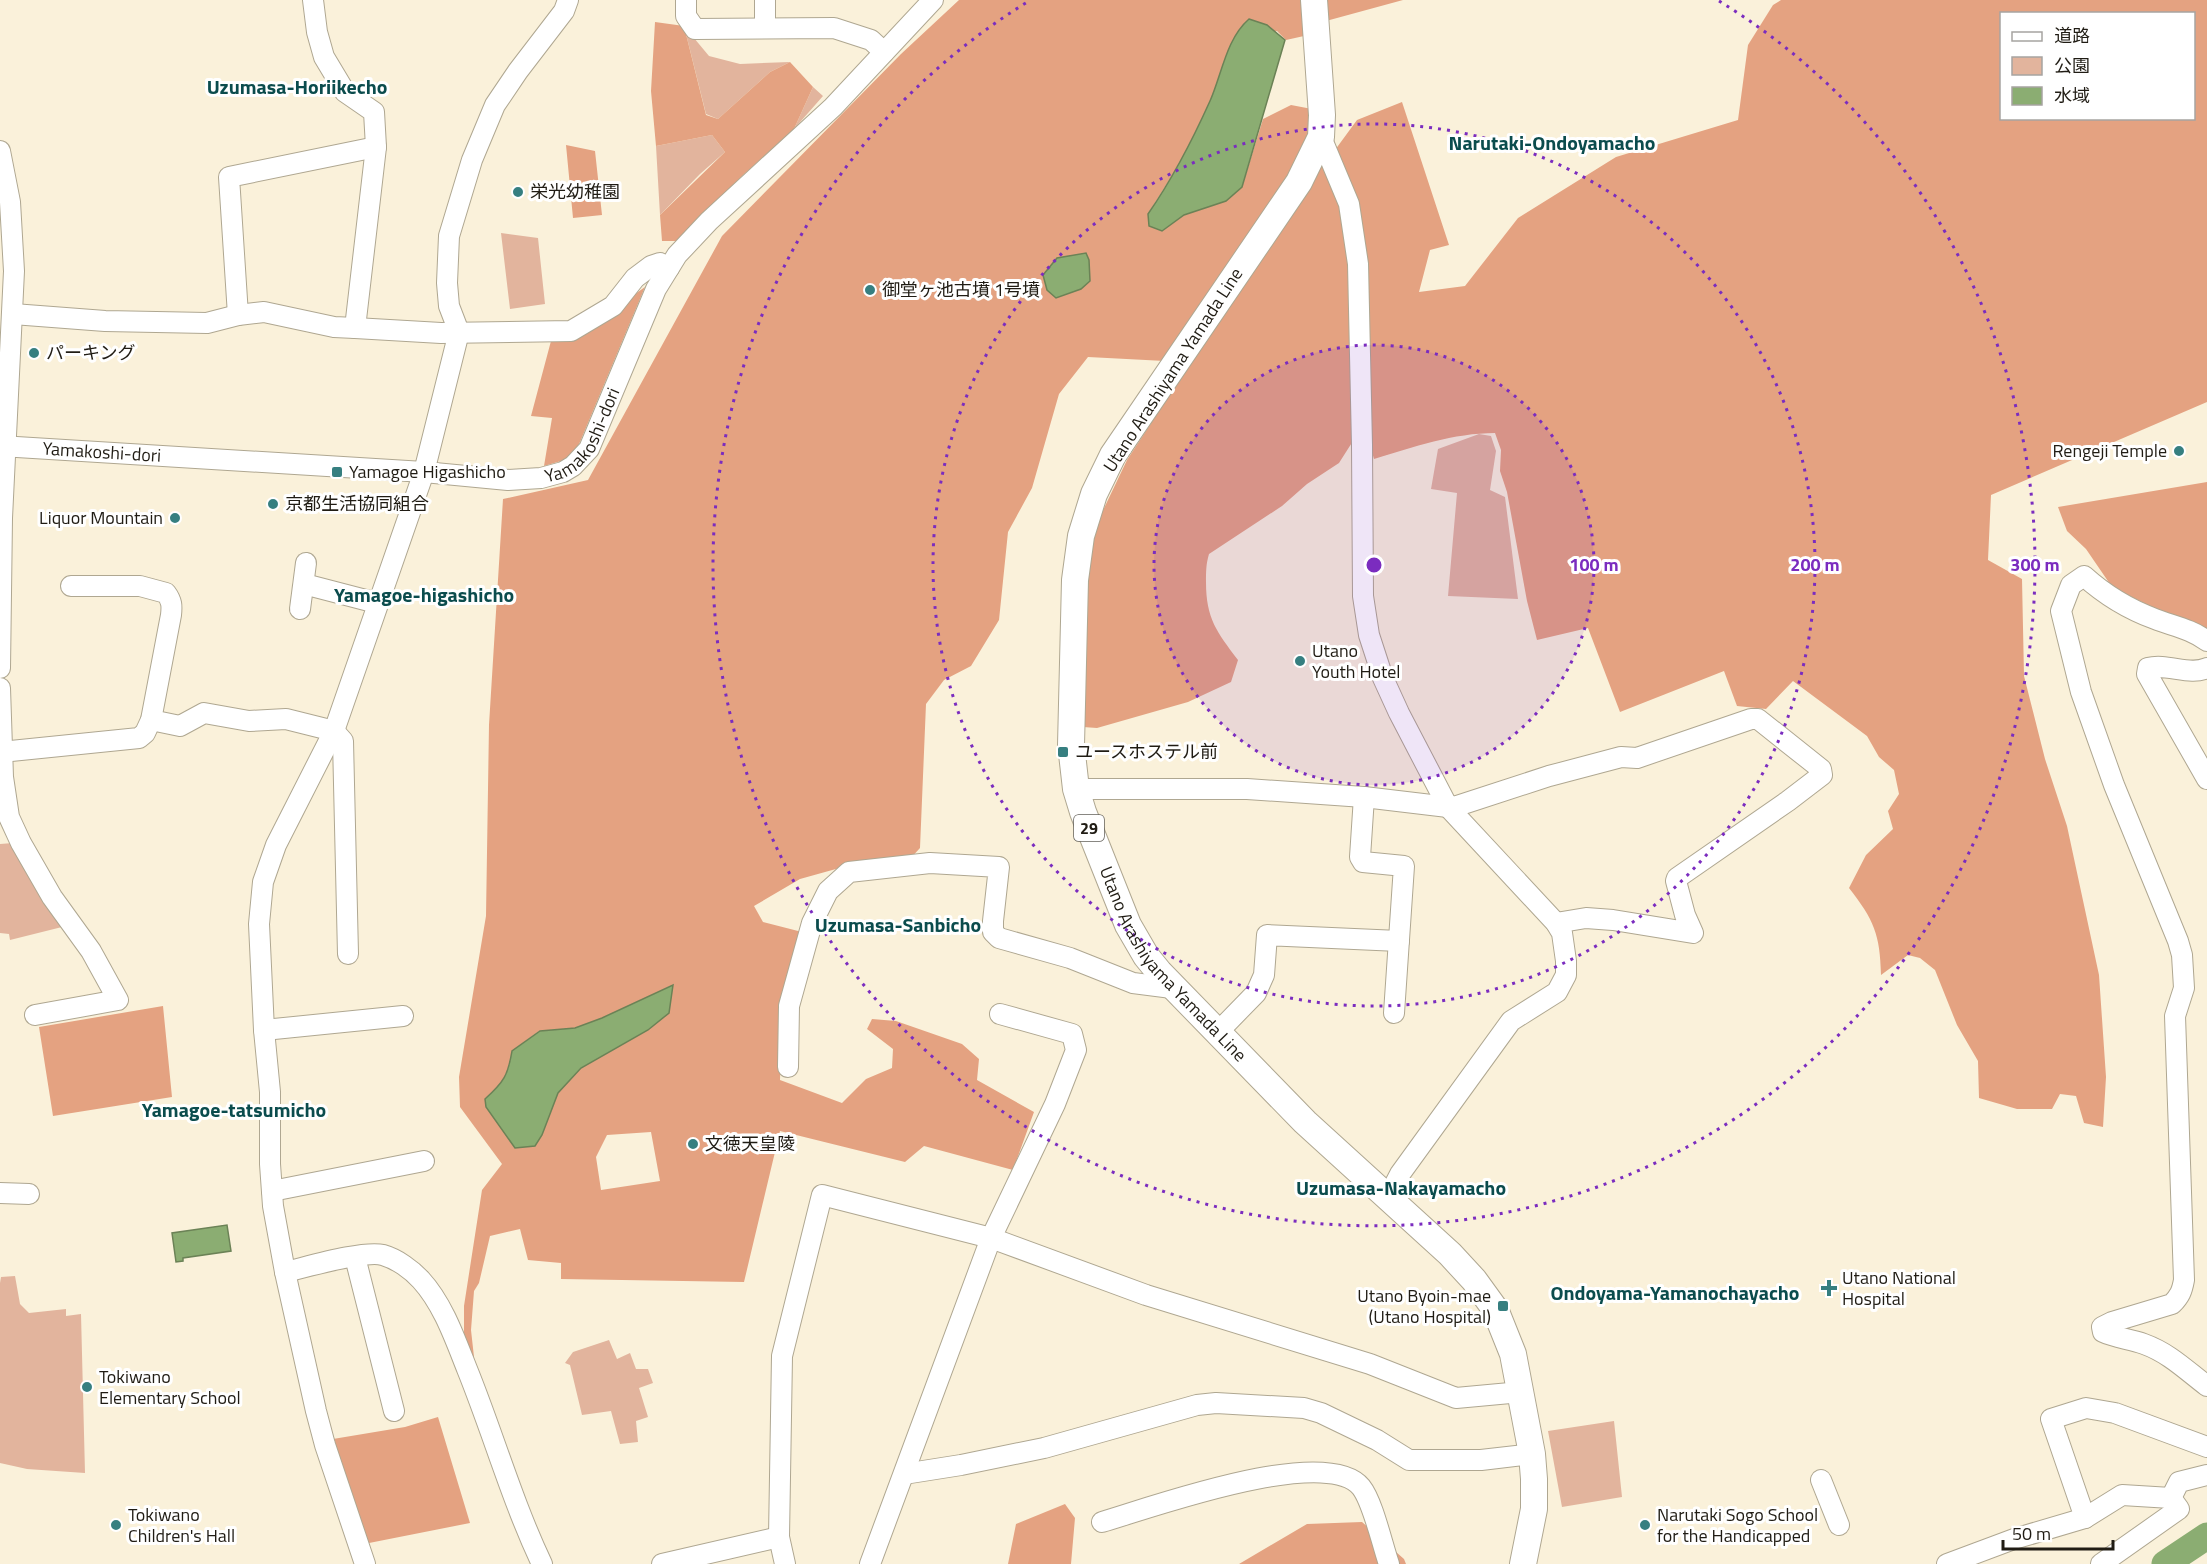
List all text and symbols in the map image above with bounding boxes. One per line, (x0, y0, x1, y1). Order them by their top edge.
legend (2000, 12, 2195, 120)
text: 道路 (2054, 22, 2090, 49)
text: 公園 (2054, 52, 2090, 79)
district label: Uzumasa-Horiikecho (207, 71, 387, 102)
text: 水域 (2054, 82, 2090, 109)
district label: Narutaki-Ondoyamacho (1449, 127, 1655, 158)
place label: 栄光幼稚園 (530, 178, 620, 205)
marker: 栄光幼稚園 (511, 185, 525, 199)
street label: Utano Arashiyama Yamada Line (1096, 262, 1249, 477)
place label: 御堂ヶ池古墳 1号墳 (882, 276, 1040, 303)
marker: 御堂ヶ池古墳 1号墳 (863, 283, 877, 297)
place label: パーキング (46, 339, 135, 366)
marker: パーキング (27, 346, 41, 360)
street label: Yamakoshi-dori (542, 383, 626, 489)
street label: Yamakoshi-dori (42, 435, 162, 469)
place label: Rengeji Temple (2052, 437, 2167, 464)
marker: Rengeji Temple (2172, 444, 2186, 458)
place label: Yamagoe Higashicho (349, 458, 506, 485)
marker: Yamagoe Higashicho (330, 465, 344, 479)
place label: 京都生活協同組合 (285, 490, 429, 517)
marker: 京都生活協同組合 (266, 497, 280, 511)
place label: Liquor Mountain (39, 504, 163, 531)
marker: Liquor Mountain (168, 511, 182, 525)
text: 100 m (1569, 551, 1619, 578)
text: 200 m (1790, 551, 1840, 578)
text: 300 m (2010, 551, 2060, 578)
centre of rings (1364, 555, 1384, 575)
district label: Yamagoe-higashicho (334, 579, 514, 610)
place label: Utano Youth Hotel (1312, 637, 1401, 685)
marker: Utano Youth Hotel (1293, 654, 1307, 668)
place label: ユースホステル前 (1075, 738, 1218, 765)
marker: ユースホステル前 (1056, 745, 1070, 759)
road number: 29 (1074, 815, 1104, 841)
street label: Utano Arashiyama Yamada Line (1093, 862, 1253, 1068)
district label: Uzumasa-Sanbicho (815, 909, 981, 940)
district label: Yamagoe-tatsumicho (142, 1094, 326, 1125)
place label: 文徳天皇陵 (705, 1130, 795, 1157)
marker: 文徳天皇陵 (686, 1137, 700, 1151)
district label: Uzumasa-Nakayamacho (1296, 1172, 1506, 1203)
place label: Utano National Hospital (1842, 1264, 1956, 1312)
district label: Ondoyama-Yamanochayacho (1550, 1277, 1800, 1308)
marker: Utano National Hospital (1820, 1279, 1838, 1297)
place label: Utano Byoin-mae (Utano Hospital) (1357, 1282, 1491, 1330)
marker: Utano Byoin-mae (Utano Hospital) (1496, 1299, 1510, 1313)
place label: Tokiwano Elementary School (99, 1363, 241, 1411)
marker: Tokiwano Elementary School (80, 1380, 94, 1394)
place label: Tokiwano Children's Hall (128, 1501, 235, 1549)
place label: Narutaki Sogo School for the Handicapped (1657, 1501, 1818, 1549)
scale bar (2003, 1513, 2112, 1551)
marker: Tokiwano Children's Hall (109, 1518, 123, 1532)
marker: Narutaki Sogo School for the Handicapped (1638, 1518, 1652, 1532)
text: 50 m (2012, 1520, 2051, 1547)

